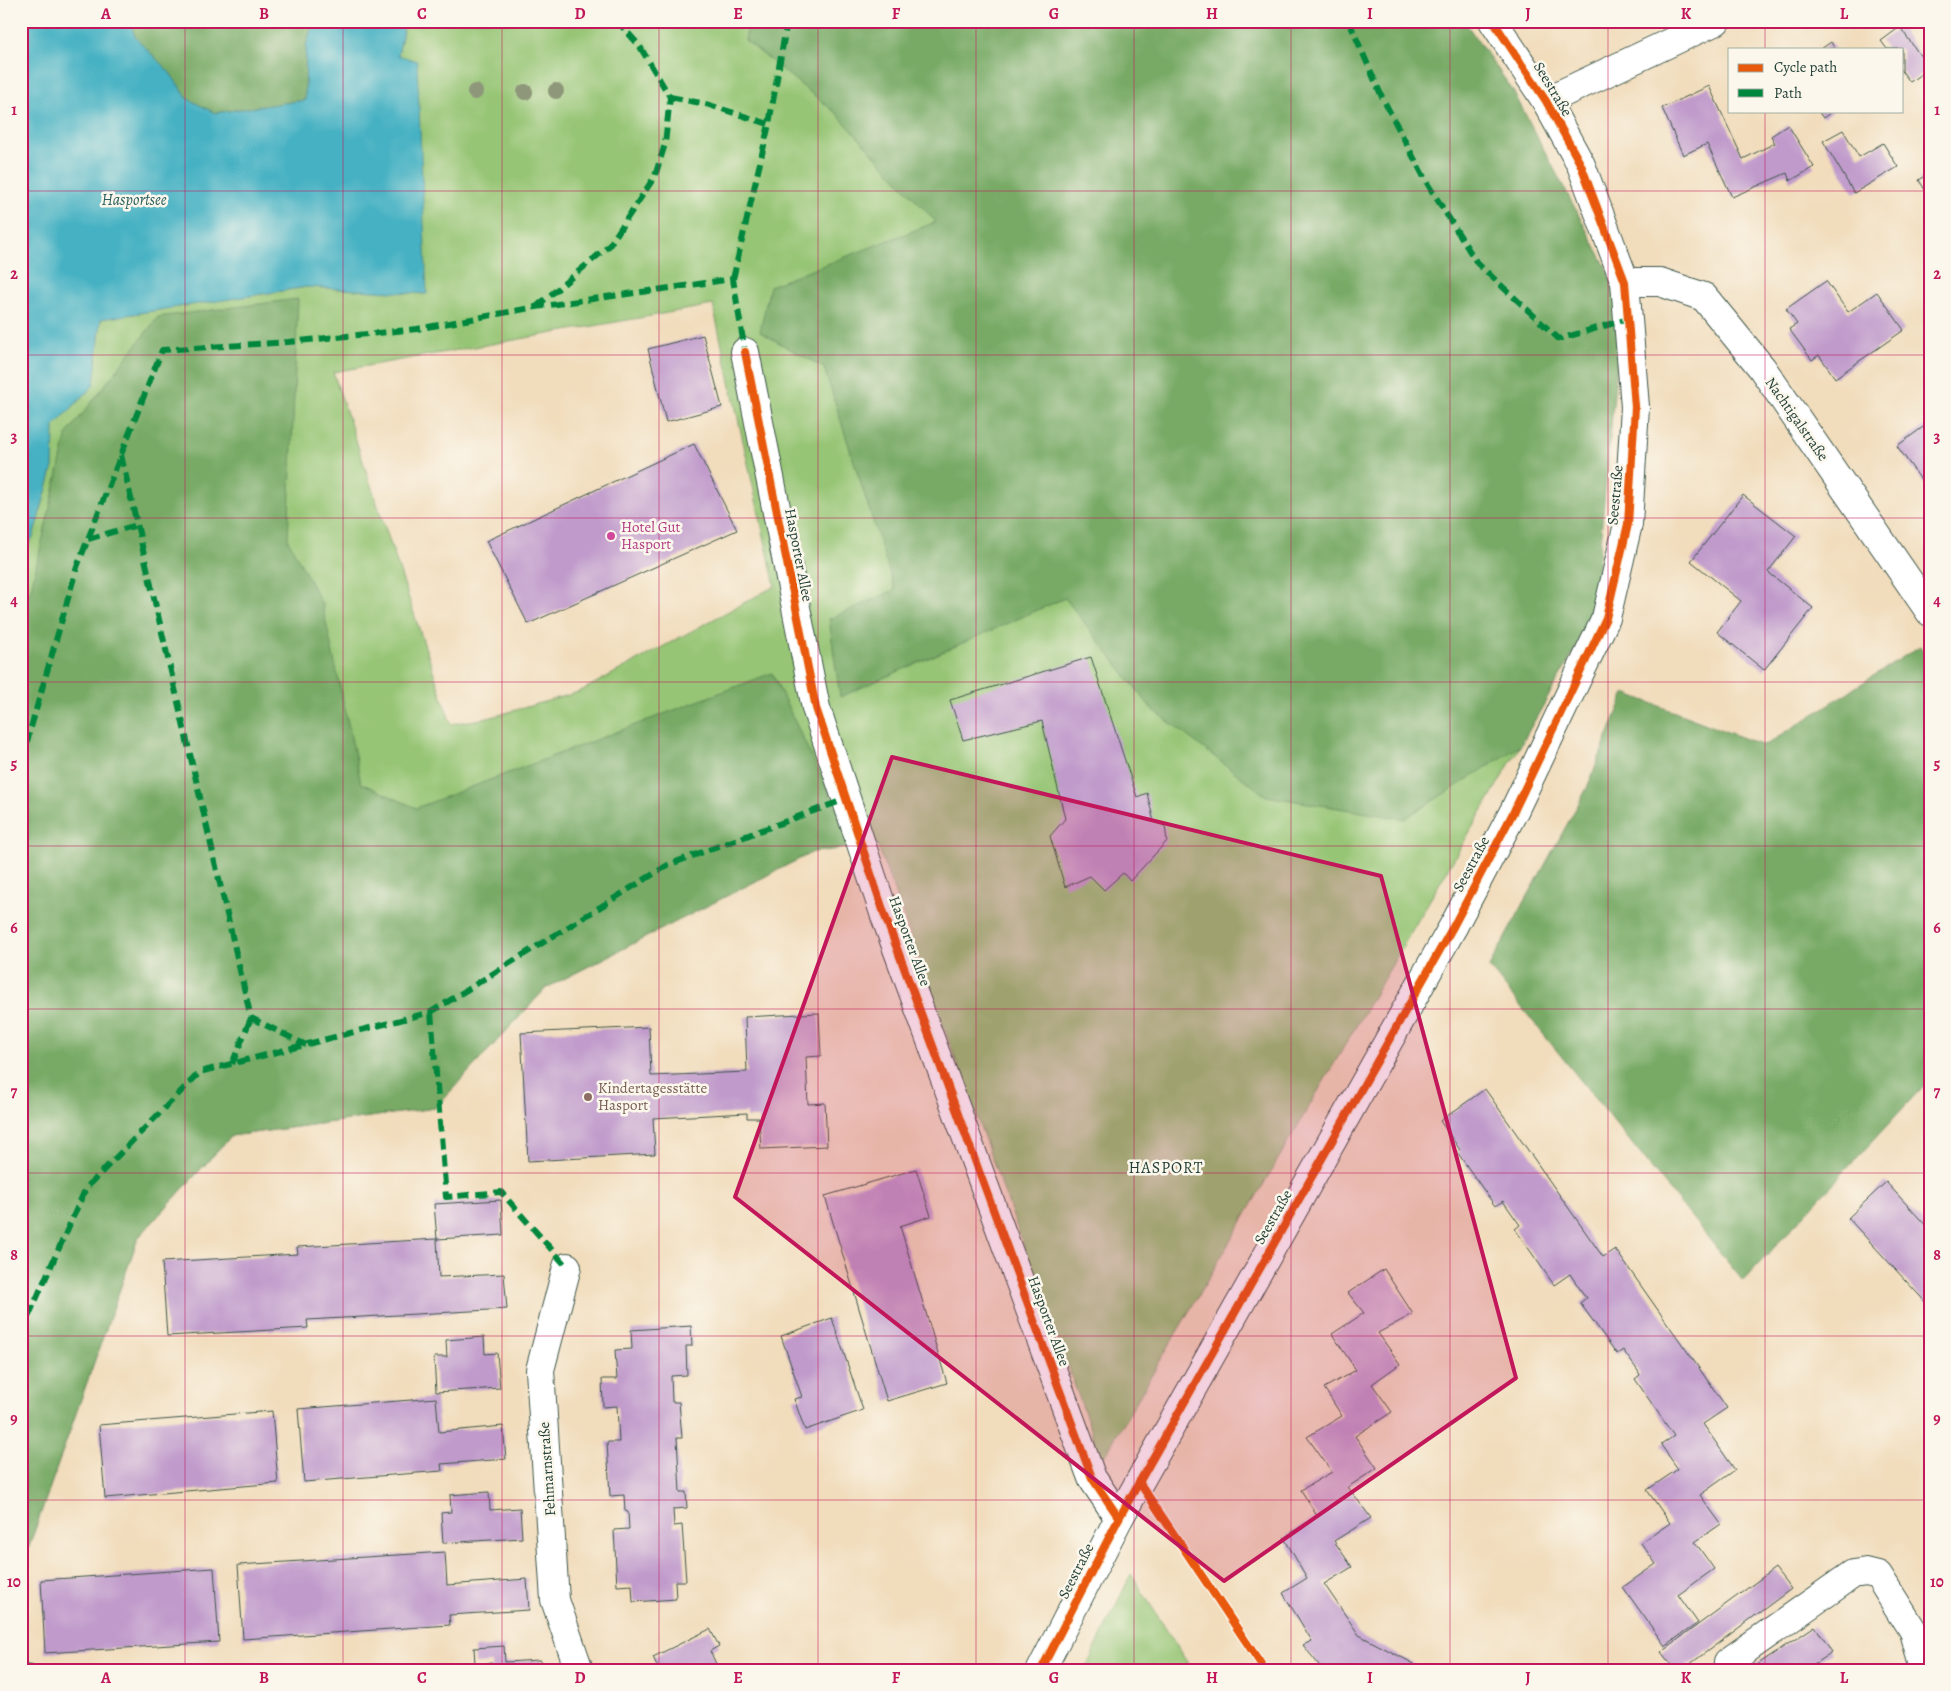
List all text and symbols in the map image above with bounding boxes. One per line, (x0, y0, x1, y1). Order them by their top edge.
text: A (100, 3, 112, 25)
text: B (259, 3, 269, 25)
text: C (417, 3, 427, 25)
text: D (574, 3, 586, 25)
text: E (733, 3, 743, 25)
text: F (892, 3, 901, 25)
text: G (1049, 3, 1059, 25)
text: H (1206, 3, 1218, 25)
text: I (1367, 3, 1373, 25)
text: J (1525, 3, 1531, 25)
text: K (1681, 3, 1692, 25)
text: L (1840, 3, 1849, 25)
legend (1728, 48, 1904, 112)
text: Cycle path (1774, 57, 1837, 77)
street label: Seestraße (1529, 58, 1577, 120)
text: Path (1774, 83, 1802, 103)
text: 1 (11, 99, 17, 121)
text: 1 (1934, 99, 1940, 121)
water label: Hasportsee (102, 189, 167, 211)
text: 2 (10, 263, 18, 285)
text: 2 (1933, 263, 1941, 285)
street label: Nachtigalstraße (1761, 373, 1833, 465)
text: 3 (11, 426, 18, 448)
text: 3 (1934, 426, 1941, 448)
street label: Seestraße (1602, 464, 1628, 526)
street label: Hasporter Allee (780, 507, 818, 604)
place label: Hotel Gut Hasport (621, 517, 681, 554)
marker: Hotel Gut Hasport (605, 530, 617, 542)
text: 4 (10, 590, 18, 612)
text: 4 (1933, 590, 1941, 612)
text: 5 (11, 753, 18, 775)
text: 5 (1934, 753, 1941, 775)
street label: Seestraße (1448, 832, 1494, 895)
street label: Hasporter Allee (884, 893, 936, 989)
text: 6 (10, 917, 18, 939)
text: 6 (1933, 917, 1941, 939)
place label: Kindertagesstätte Hasport (598, 1078, 707, 1115)
text: 7 (11, 1081, 18, 1103)
text: 7 (1934, 1081, 1941, 1103)
marker: Kindertagesstätte Hasport (582, 1091, 594, 1103)
district label: HASPORT (1128, 1157, 1204, 1179)
street label: Seestraße (1249, 1186, 1297, 1248)
text: 8 (10, 1244, 18, 1266)
text: 8 (1933, 1244, 1941, 1266)
street label: Hasporter Allee (1023, 1273, 1075, 1369)
text: 9 (10, 1408, 18, 1430)
text: 9 (1933, 1408, 1941, 1430)
street label: Fehmarnstraße (534, 1421, 560, 1517)
street label: Seestraße (1053, 1539, 1099, 1602)
text: 10 (7, 1571, 21, 1593)
text: 10 (1930, 1571, 1944, 1593)
text: A (100, 1667, 112, 1689)
text: B (259, 1667, 269, 1689)
text: C (417, 1667, 427, 1689)
text: D (574, 1667, 586, 1689)
text: E (733, 1667, 743, 1689)
text: F (892, 1667, 901, 1689)
text: G (1049, 1667, 1059, 1689)
text: H (1206, 1667, 1218, 1689)
text: I (1367, 1667, 1373, 1689)
text: J (1525, 1667, 1531, 1689)
text: K (1681, 1667, 1692, 1689)
text: L (1840, 1667, 1849, 1689)

